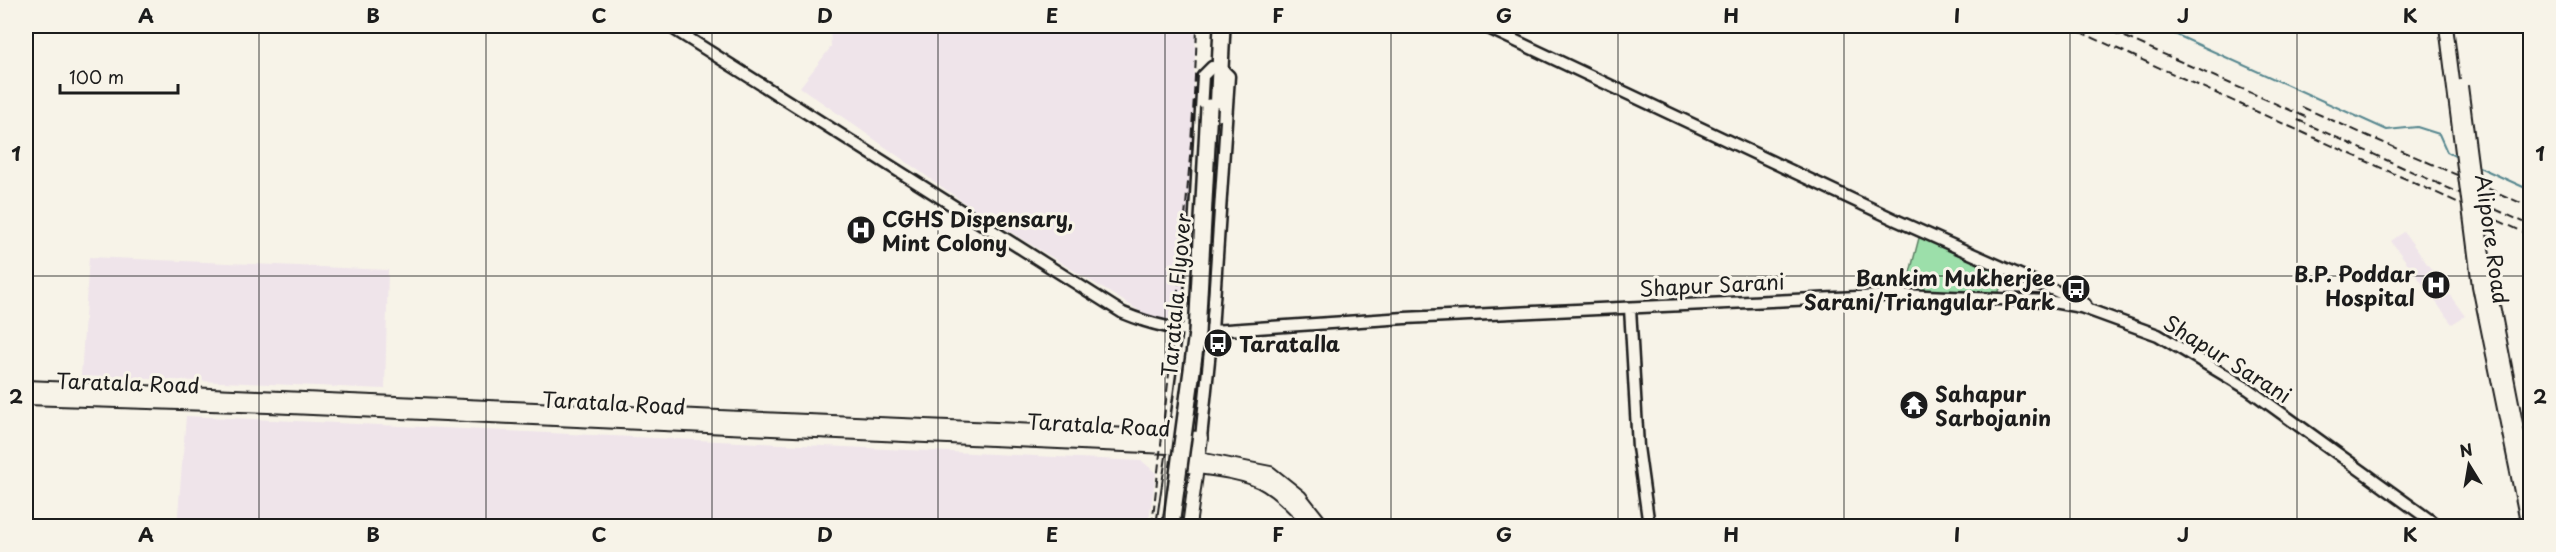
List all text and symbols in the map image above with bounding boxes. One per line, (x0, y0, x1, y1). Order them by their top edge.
text: A (138, 0, 154, 30)
text: B (366, 0, 380, 30)
text: C (591, 0, 607, 30)
text: D (817, 0, 833, 30)
text: E (1046, 0, 1058, 30)
text: F (1272, 0, 1284, 30)
text: G (1496, 0, 1512, 30)
text: H (1723, 0, 1739, 30)
text: I (1954, 0, 1960, 30)
text: J (2177, 0, 2189, 30)
text: K (2403, 0, 2418, 30)
scale bar (60, 57, 178, 95)
text: 100 m (69, 63, 124, 90)
text: 1 (11, 138, 21, 168)
text: 1 (2535, 138, 2545, 168)
street label: Alipore Road (2468, 172, 2518, 306)
place label: CGHS Dispensary, Mint Colony (882, 202, 1073, 258)
street label: Taratala Flyover (1152, 211, 1198, 378)
hospital icon: CGHS Dispensary, Mint Colony (845, 214, 877, 246)
place label: B.P. Poddar Hospital (2294, 257, 2415, 313)
place label: Bankim Mukherjee Sarani/Triangular Park (1804, 261, 2055, 317)
street label: Shapur Sarani (1639, 264, 1785, 304)
hospital icon: B.P. Poddar Hospital (2420, 269, 2452, 301)
bus stop icon: Bankim Mukherjee Sarani/Triangular Park (2060, 273, 2092, 305)
street label: Shapur Sarani (2158, 306, 2298, 410)
bus stop icon: Taratalla (1202, 327, 1234, 359)
place label: Taratalla (1239, 327, 1340, 359)
street label: Taratala Road (56, 364, 200, 400)
place label: Sahapur Sarbojanin (1935, 377, 2051, 433)
text: 2 (9, 381, 23, 411)
text: 2 (2533, 381, 2547, 411)
street label: Taratala Road (541, 382, 687, 422)
temple icon: Sahapur Sarbojanin (1898, 389, 1930, 421)
street label: Taratala Road (1026, 404, 1172, 444)
north arrow (2439, 435, 2499, 495)
text: N (2457, 436, 2474, 462)
text: A (138, 519, 154, 549)
text: B (366, 519, 380, 549)
text: C (591, 519, 607, 549)
text: D (817, 519, 833, 549)
text: E (1046, 519, 1058, 549)
text: F (1272, 519, 1284, 549)
text: G (1496, 519, 1512, 549)
text: H (1723, 519, 1739, 549)
text: I (1954, 519, 1960, 549)
text: J (2177, 519, 2189, 549)
text: K (2403, 519, 2418, 549)

